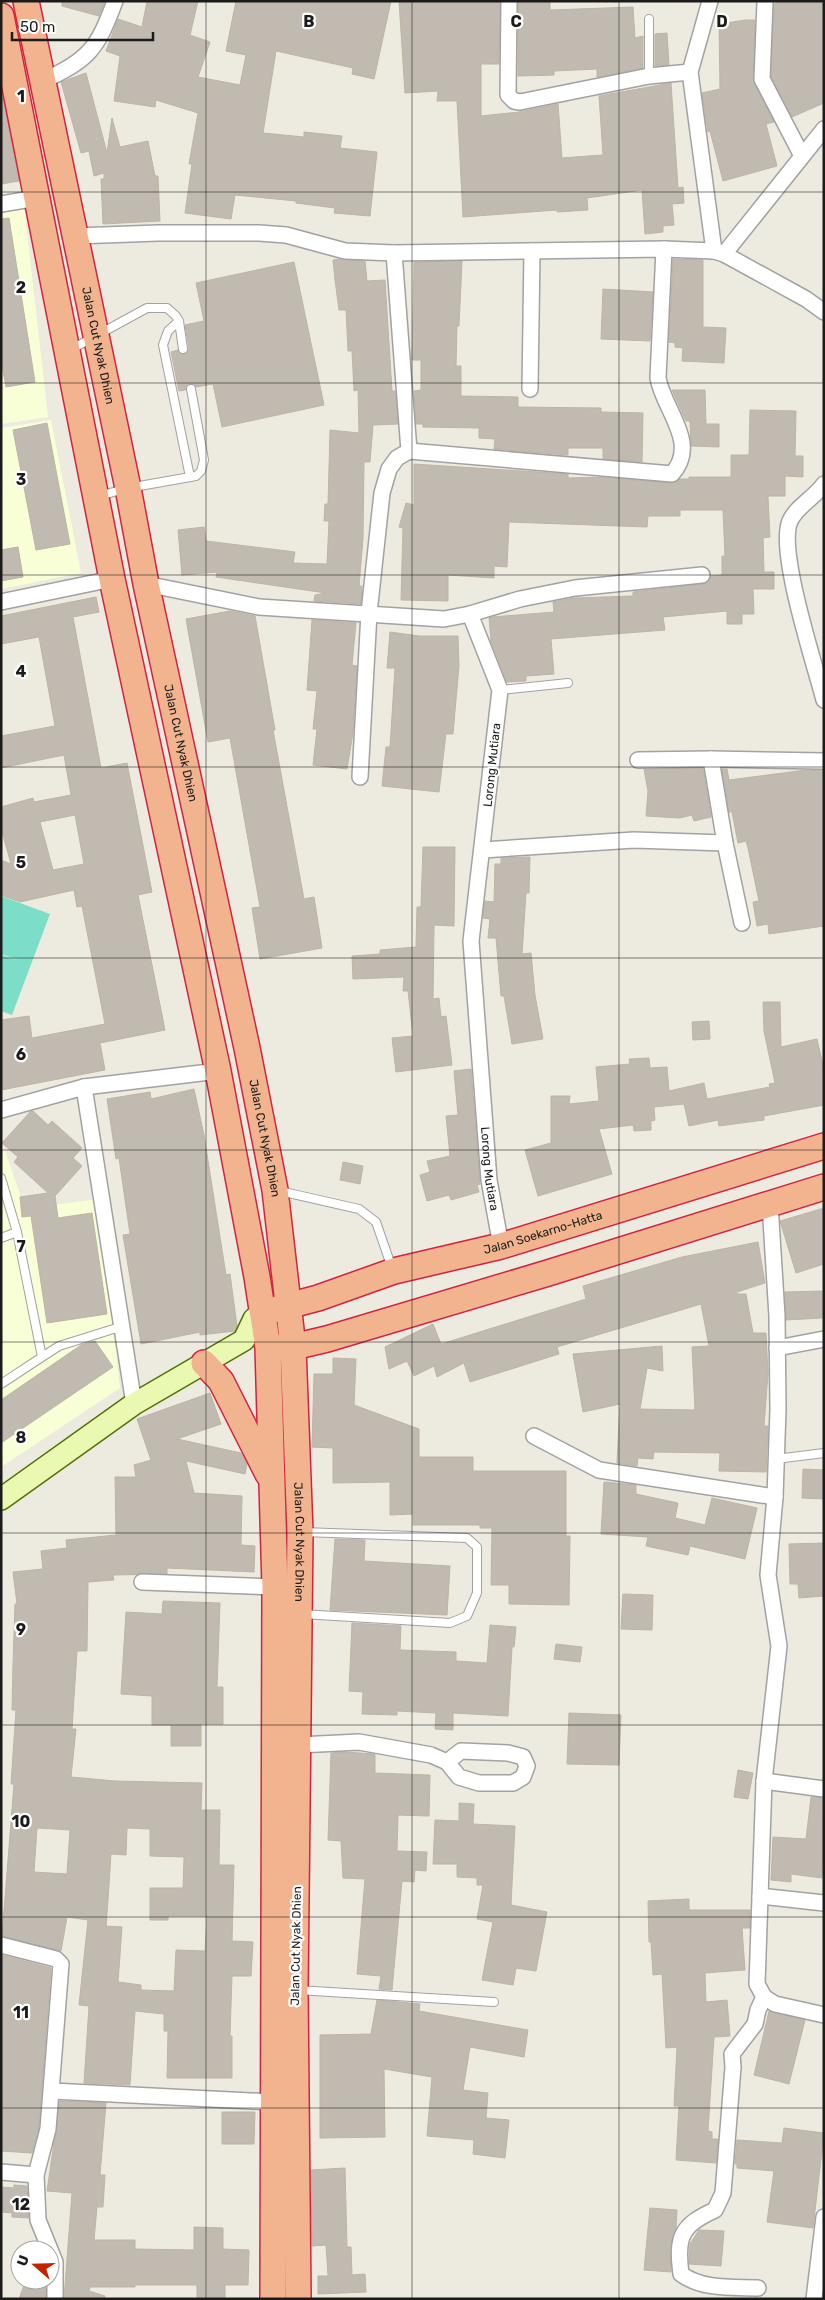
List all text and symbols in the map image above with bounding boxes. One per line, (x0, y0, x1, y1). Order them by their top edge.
scale bar (12, 10, 154, 42)
text: B (303, 12, 315, 31)
text: C (510, 12, 522, 31)
text: D (716, 12, 728, 31)
text: 50 m (20, 18, 55, 36)
text: 1 (17, 87, 25, 106)
text: 2 (16, 278, 26, 297)
street label: Jalan Cut Nyak Dhien (79, 285, 117, 406)
text: 3 (16, 470, 26, 489)
text: 4 (16, 662, 27, 681)
street label: Jalan Cut Nyak Dhien (161, 683, 200, 803)
street label: Lorong Mutiara (481, 722, 503, 808)
text: 5 (16, 853, 26, 872)
text: 6 (16, 1045, 26, 1064)
street label: Jalan Cut Nyak Dhien (246, 1078, 283, 1198)
street label: Lorong Mutiara (478, 1126, 501, 1212)
street label: Jalan Soekarno-Hatta (482, 1208, 604, 1257)
text: 7 (16, 1237, 26, 1256)
text: 8 (16, 1428, 27, 1447)
street label: Jalan Cut Nyak Dhien (291, 1482, 307, 1602)
text: 9 (16, 1620, 26, 1639)
text: 10 (12, 1812, 31, 1831)
street label: Jalan Cut Nyak Dhien (288, 1886, 304, 2006)
text: 11 (13, 2003, 29, 2022)
text: 12 (12, 2195, 30, 2214)
north arrow (10, 2240, 60, 2290)
text: U (14, 2253, 33, 2268)

